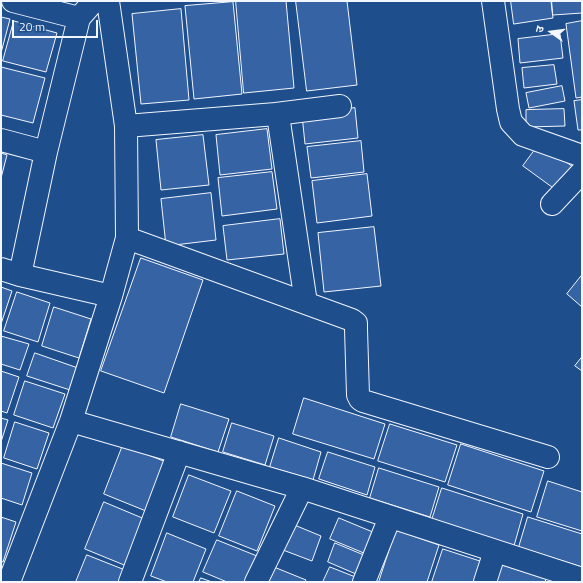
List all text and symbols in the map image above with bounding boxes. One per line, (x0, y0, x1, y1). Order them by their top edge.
scale bar (14, 12, 100, 38)
north arrow (531, 12, 571, 52)
text: 20 m (19, 17, 45, 36)
text: उ (531, 24, 548, 34)

